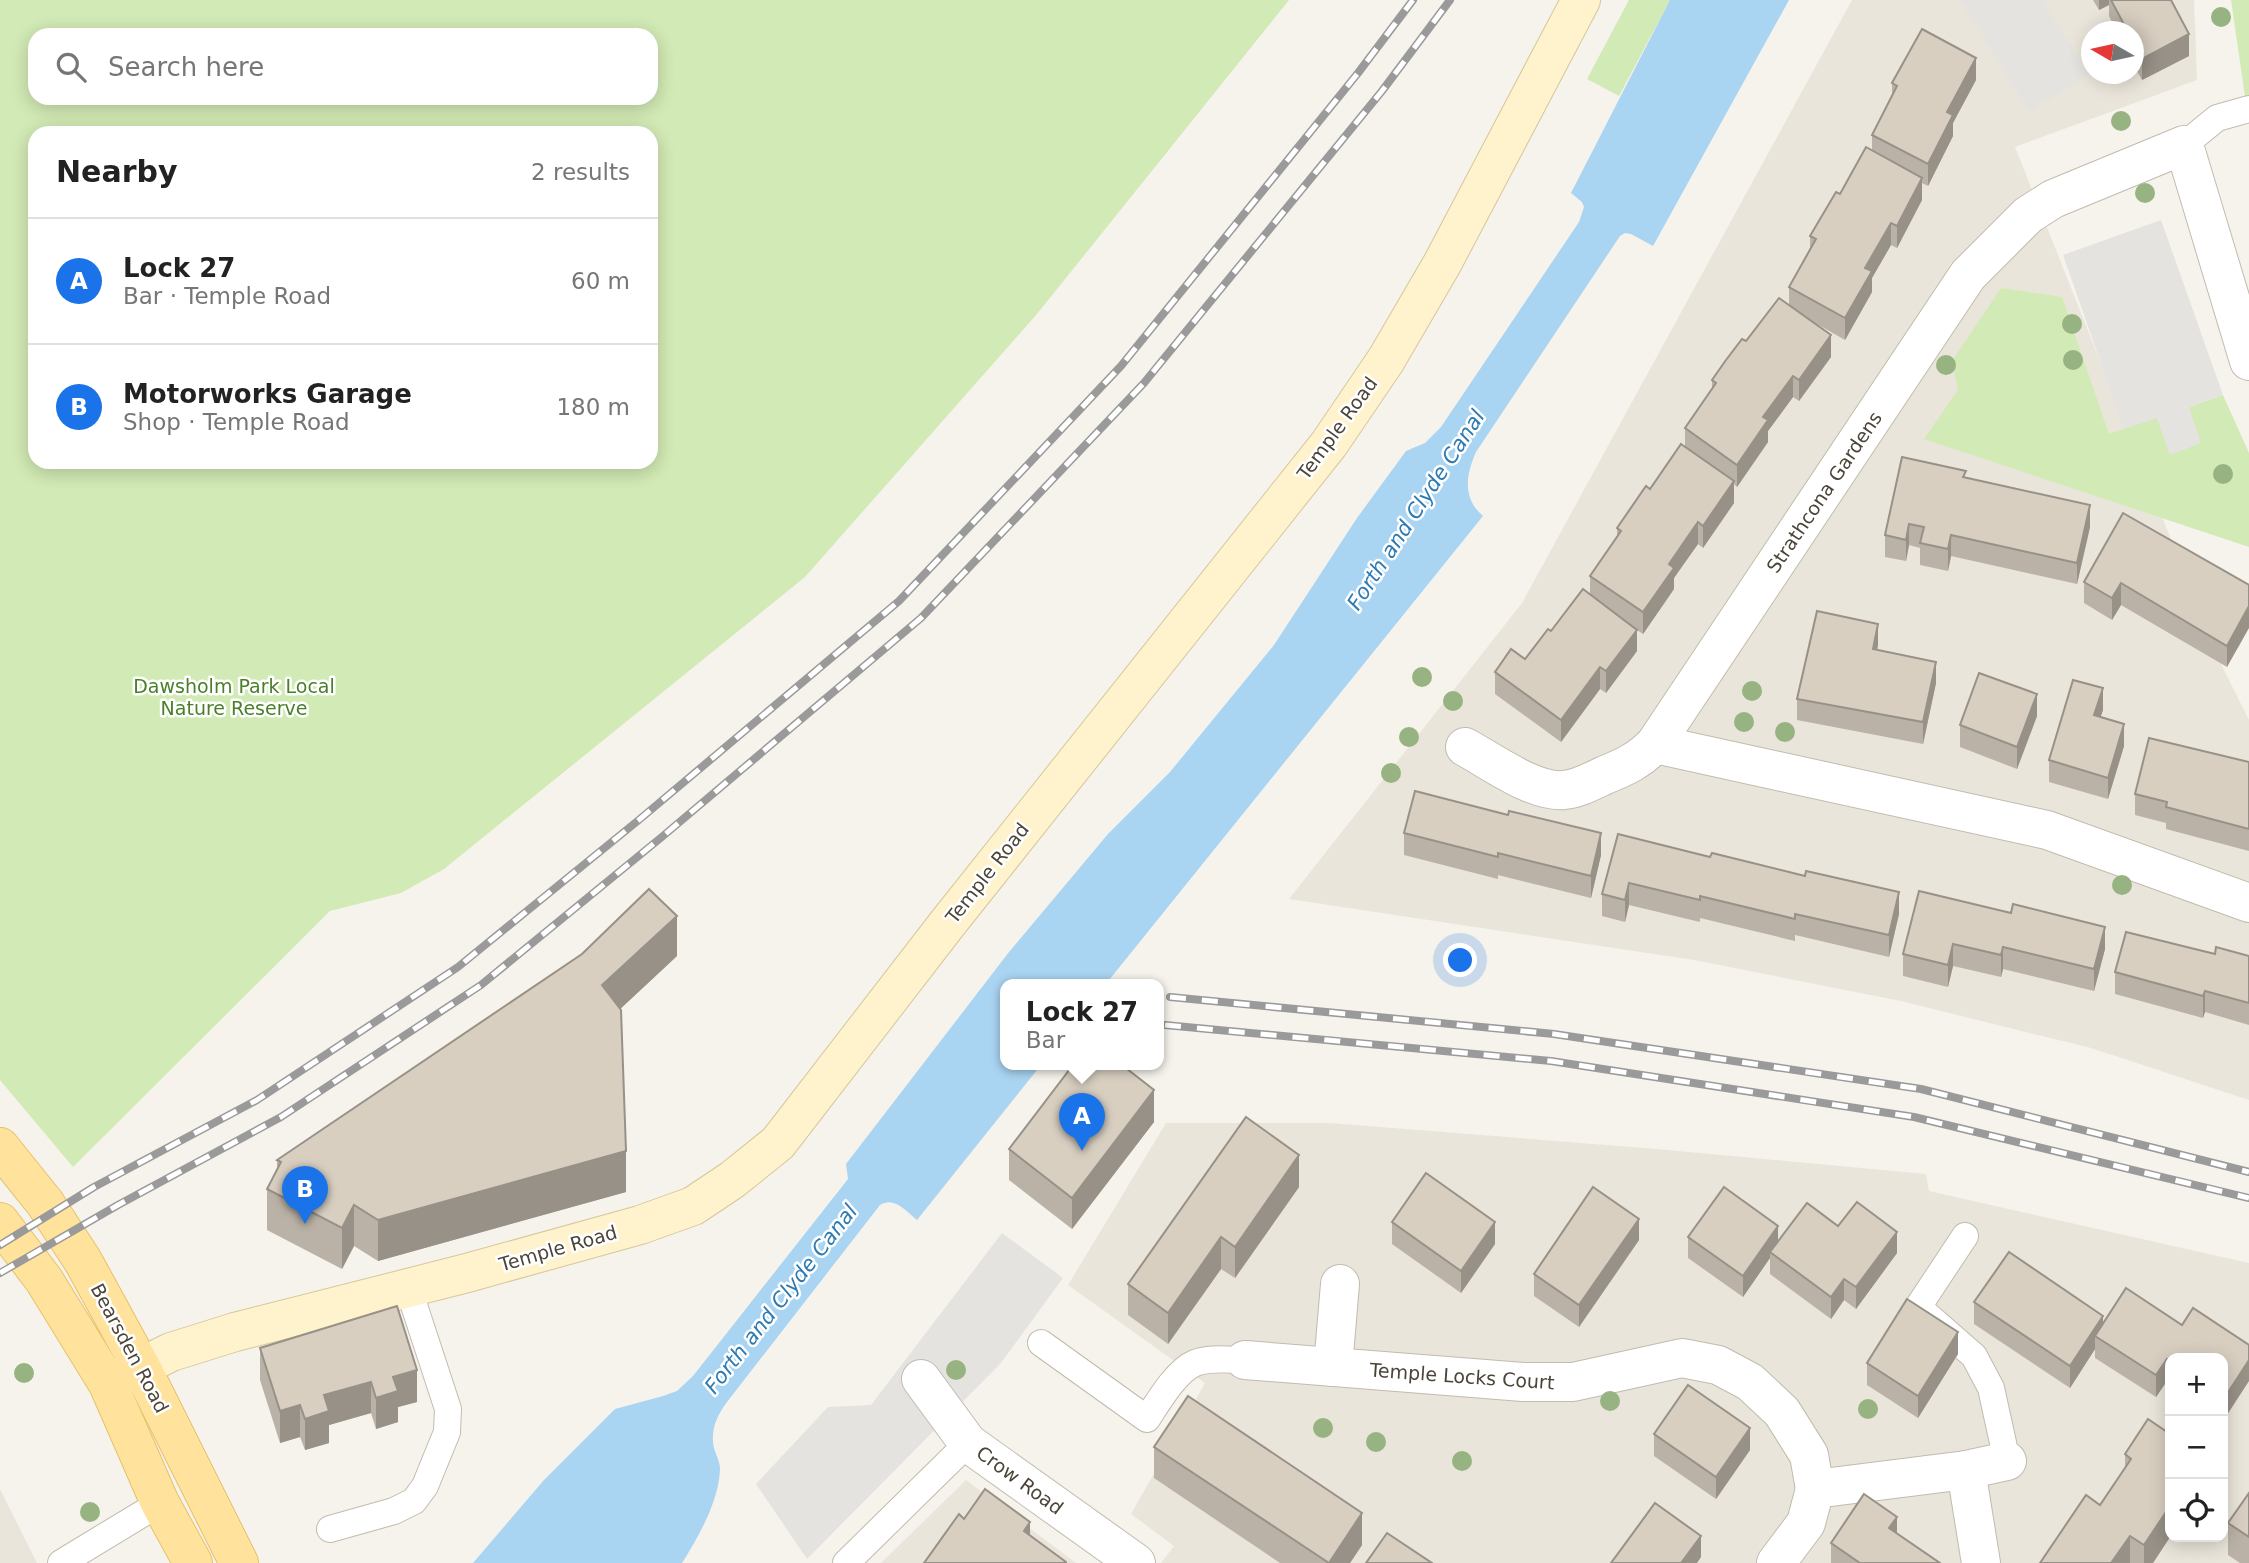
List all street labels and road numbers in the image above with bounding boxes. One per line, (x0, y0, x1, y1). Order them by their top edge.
street label: Temple Road (1292, 372, 1382, 484)
street label: Strathcona Gardens (1762, 407, 1886, 577)
street label: Temple Road (940, 818, 1033, 928)
street label: Temple Road (496, 1221, 619, 1276)
street label: Bearsden Road (87, 1279, 173, 1417)
street label: Temple Locks Court (1368, 1359, 1555, 1393)
street label: Crow Road (972, 1441, 1068, 1519)

